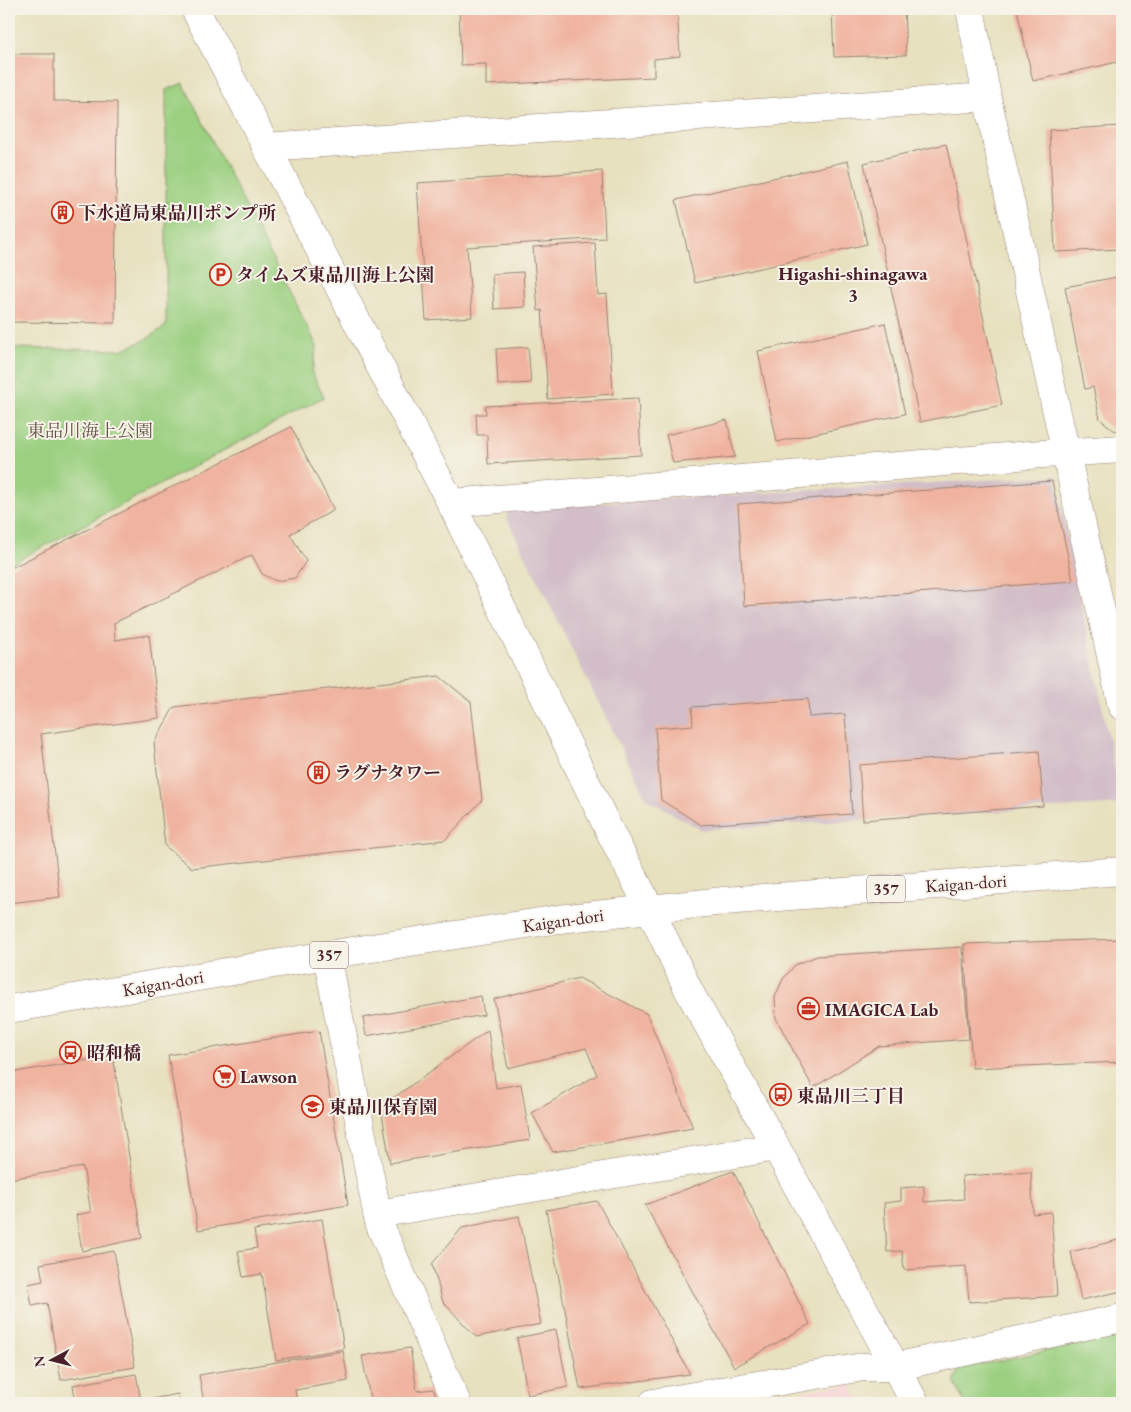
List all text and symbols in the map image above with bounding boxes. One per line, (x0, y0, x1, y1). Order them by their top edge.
building icon: 下水道局東品川ポンプ所 (50, 200, 74, 224)
place label: 下水道局東品川ポンプ所 (78, 201, 276, 224)
district label: Higashi-shinagawa 3 (778, 261, 928, 308)
parking icon: タイムズ東品川海上公園 (208, 262, 232, 286)
place label: タイムズ東品川海上公園 (236, 263, 434, 286)
park label: 東品川海上公園 (27, 419, 153, 442)
building icon: ラグナタワー (306, 760, 330, 784)
place label: ラグナタワー (334, 761, 441, 784)
street label: Kaigan-dori (924, 869, 1008, 897)
road number: 357 (867, 876, 905, 902)
street label: Kaigan-dori (521, 903, 606, 937)
road number: 357 (310, 942, 348, 968)
street label: Kaigan-dori (121, 964, 206, 1001)
office icon: IMAGICA Lab (797, 997, 821, 1021)
place label: IMAGICA Lab (825, 998, 938, 1021)
bus stop icon: 昭和橋 (59, 1040, 83, 1064)
place label: 昭和橋 (87, 1041, 141, 1064)
supermarket icon: Lawson (212, 1064, 236, 1088)
place label: Lawson (240, 1065, 297, 1088)
bus stop icon: 東品川三丁目 (769, 1083, 793, 1107)
place label: 東品川三丁目 (797, 1084, 905, 1107)
school or university icon: 東品川保育園 (301, 1094, 325, 1118)
place label: 東品川保育園 (329, 1095, 437, 1118)
north arrow (28, 1334, 78, 1384)
text: N (29, 1354, 49, 1368)

